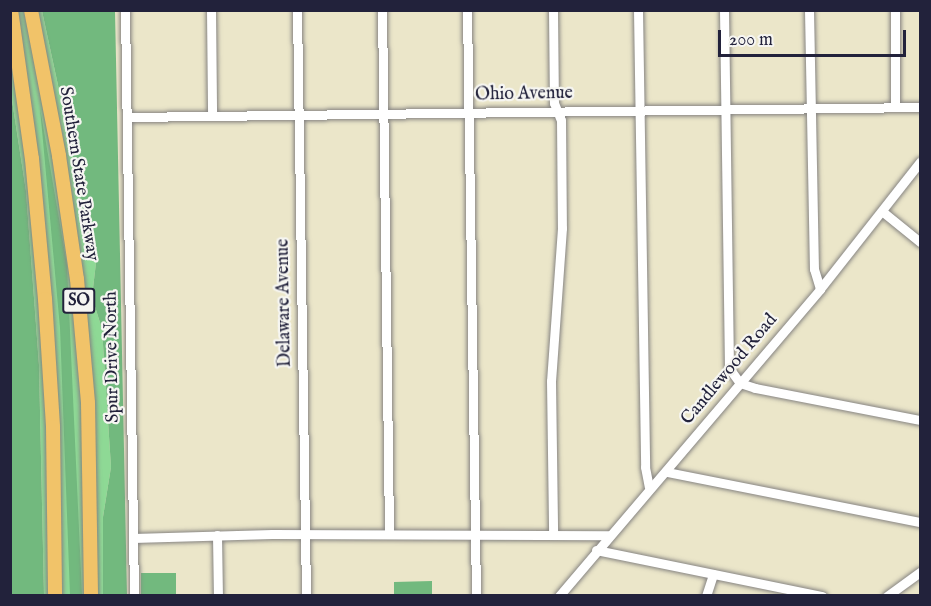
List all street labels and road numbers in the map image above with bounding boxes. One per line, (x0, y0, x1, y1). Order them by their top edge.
street label: Ohio Avenue (475, 83, 573, 107)
street label: Southern State Parkway (54, 85, 102, 263)
street label: Delaware Avenue (273, 239, 297, 367)
road number: SO (61, 288, 97, 314)
street label: Spur Drive North (101, 291, 125, 423)
street label: Candlewood Road (677, 310, 783, 430)

